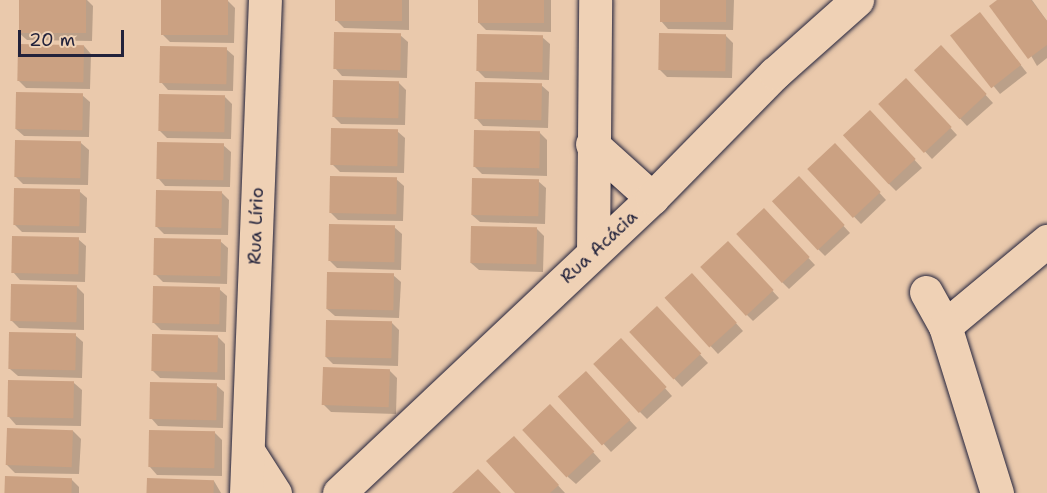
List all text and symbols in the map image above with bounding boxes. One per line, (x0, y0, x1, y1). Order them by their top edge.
scale bar (21, 18, 128, 56)
text: 20 m (29, 28, 75, 52)
street label: Rua Lírio (244, 187, 268, 265)
street label: Rua Acácia (556, 206, 642, 288)

